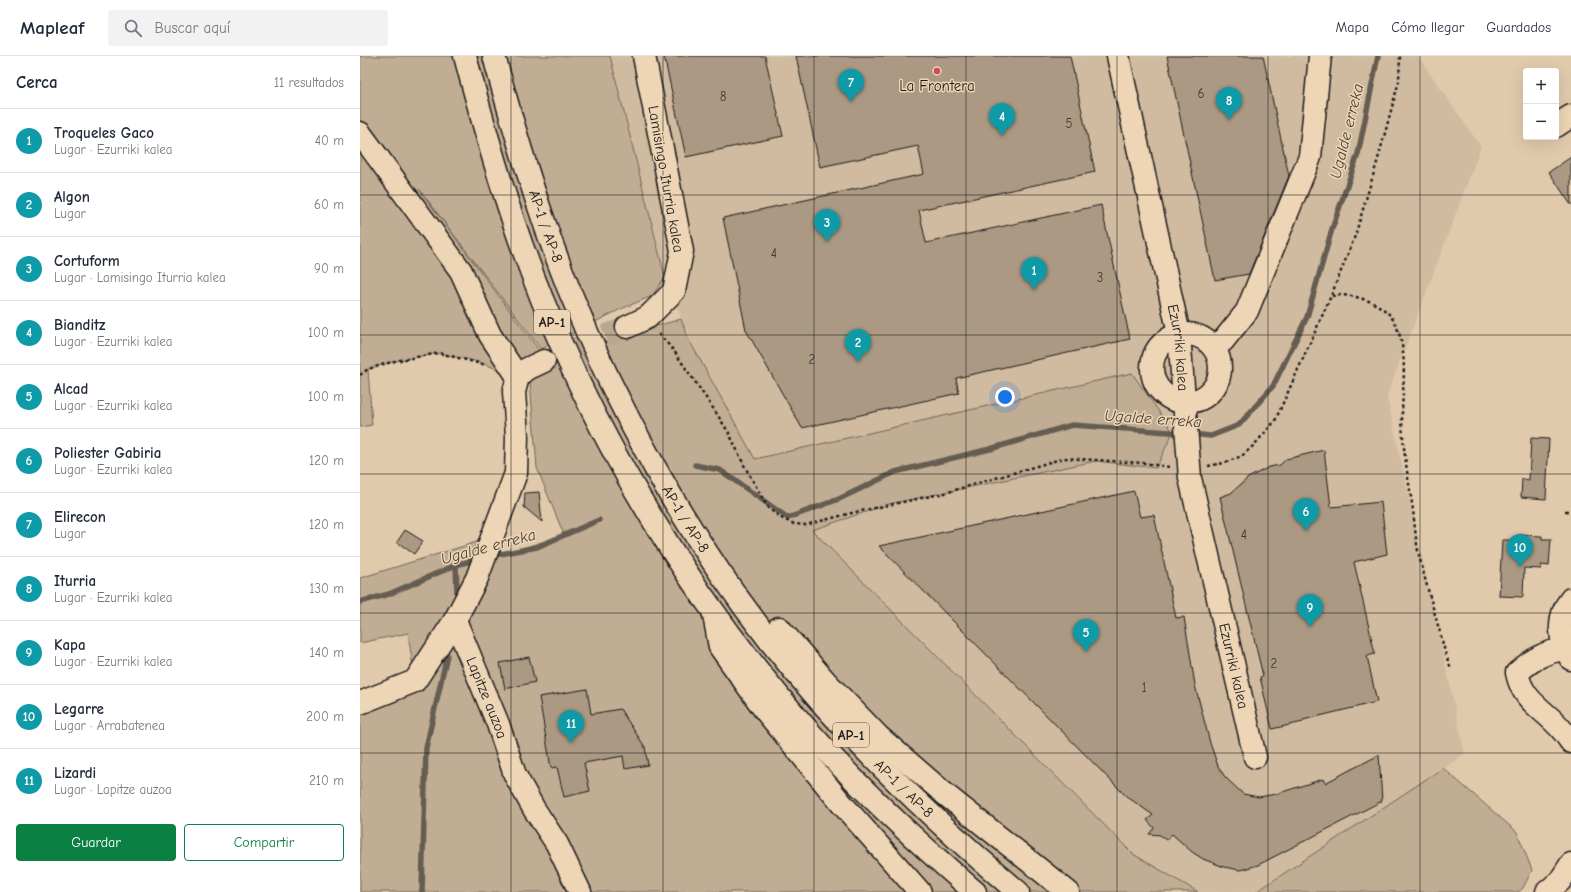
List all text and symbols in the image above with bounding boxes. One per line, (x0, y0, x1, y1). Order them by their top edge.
search box (108, 10, 388, 46)
text: Mapleaf (20, 17, 84, 39)
icon: search (122, 17, 144, 39)
text: Buscar aquí (154, 19, 230, 37)
text: Mapa (1336, 19, 1369, 36)
text: Cómo llegar (1391, 19, 1464, 36)
text: Guardados (1486, 19, 1551, 36)
marker: La Frontera (932, 66, 942, 76)
map controls (1523, 68, 1559, 140)
button: + (1523, 68, 1559, 104)
pin: 7 (838, 69, 864, 102)
text: Cerca (16, 73, 58, 92)
text: 11 resultados (274, 75, 344, 90)
place label: La Frontera (899, 77, 975, 95)
water label: Ugalde erreka (1326, 82, 1367, 181)
house number: 6 (1197, 86, 1205, 101)
pin: 8 (1216, 87, 1242, 120)
house number: 8 (720, 89, 727, 104)
pin: 4 (989, 103, 1015, 136)
street label: Lamisingo Iturria kalea (644, 104, 688, 254)
button: − (1523, 104, 1559, 140)
house number: 5 (1065, 116, 1073, 131)
text: Troqueles Gaco (54, 124, 154, 142)
text: 1 (26, 133, 32, 148)
text: 40 m (315, 133, 344, 148)
text: Lugar · Ezurriki kalea (54, 142, 173, 157)
text: Algon (54, 188, 90, 206)
street label: AP-1 / AP-8 (525, 188, 567, 265)
text: 2 (26, 197, 32, 212)
text: 60 m (314, 197, 344, 212)
text: Lugar (54, 206, 86, 221)
pin: 3 (814, 209, 840, 242)
house number: 4 (771, 246, 777, 261)
text: Cortuform (54, 252, 120, 270)
pin: 1 (1021, 257, 1047, 290)
text: 3 (26, 261, 32, 276)
text: 90 m (314, 261, 344, 276)
text: Lugar · Lamisingo Iturria kalea (54, 270, 226, 285)
house number: 3 (1097, 270, 1103, 285)
street label: Ezurriki kalea (1164, 302, 1192, 392)
road number: AP-1 (534, 310, 570, 334)
text: Bianditz (54, 316, 105, 334)
text: 4 (26, 325, 32, 340)
text: 100 m (308, 325, 344, 340)
pin: 2 (845, 329, 871, 362)
text: Lugar · Ezurriki kalea (54, 334, 173, 349)
house number: 2 (809, 352, 816, 367)
text: Alcad (54, 380, 88, 398)
your location (995, 387, 1015, 407)
text: 5 (26, 389, 32, 404)
text: 100 m (308, 389, 344, 404)
text: Lugar · Ezurriki kalea (54, 398, 173, 413)
water label: Ugalde erreka (1104, 407, 1202, 431)
text: Poliester Gabiria (54, 444, 161, 462)
text: 6 (26, 453, 32, 468)
text: 120 m (309, 453, 344, 468)
text: Lugar · Ezurriki kalea (54, 462, 173, 477)
street label: AP-1 / AP-8 (658, 482, 713, 556)
pin: 6 (1293, 498, 1319, 531)
text: Elirecon (54, 508, 106, 526)
text: 7 (26, 517, 32, 532)
text: 120 m (309, 517, 344, 532)
text: Lugar (54, 526, 86, 541)
water label: Ugalde erreka (439, 526, 538, 568)
house number: 4 (1241, 527, 1247, 542)
pin: 10 (1507, 534, 1533, 567)
text: Iturria (54, 572, 96, 590)
text: 8 (26, 581, 32, 596)
text: 130 m (309, 581, 344, 596)
text: Lugar · Ezurriki kalea (54, 590, 173, 605)
pin: 9 (1297, 594, 1323, 627)
pin: 5 (1073, 619, 1099, 652)
street label: Ezurriki kalea (1215, 621, 1252, 711)
text: Kapa (54, 636, 86, 654)
text: 9 (26, 645, 32, 660)
text: 140 m (310, 645, 344, 660)
text: Lugar · Ezurriki kalea (54, 654, 173, 669)
street label: Lapitze auzoa (462, 654, 511, 741)
house number: 2 (1271, 656, 1278, 671)
house number: 1 (1141, 680, 1147, 695)
text: Legarre (54, 700, 104, 718)
text: 10 (23, 709, 35, 724)
text: 200 m (306, 709, 344, 724)
pin: 11 (558, 710, 584, 743)
text: Lugar · Arrabatenea (54, 718, 165, 733)
road number: AP-1 (833, 723, 869, 747)
street label: AP-1 / AP-8 (871, 756, 937, 821)
text: Lizardi (54, 764, 96, 782)
text: 11 (24, 773, 34, 788)
text: 210 m (309, 773, 344, 788)
text: Lugar · Lapitze auzoa (54, 782, 172, 797)
button: Guardar (16, 824, 176, 861)
button: Compartir (184, 824, 344, 861)

